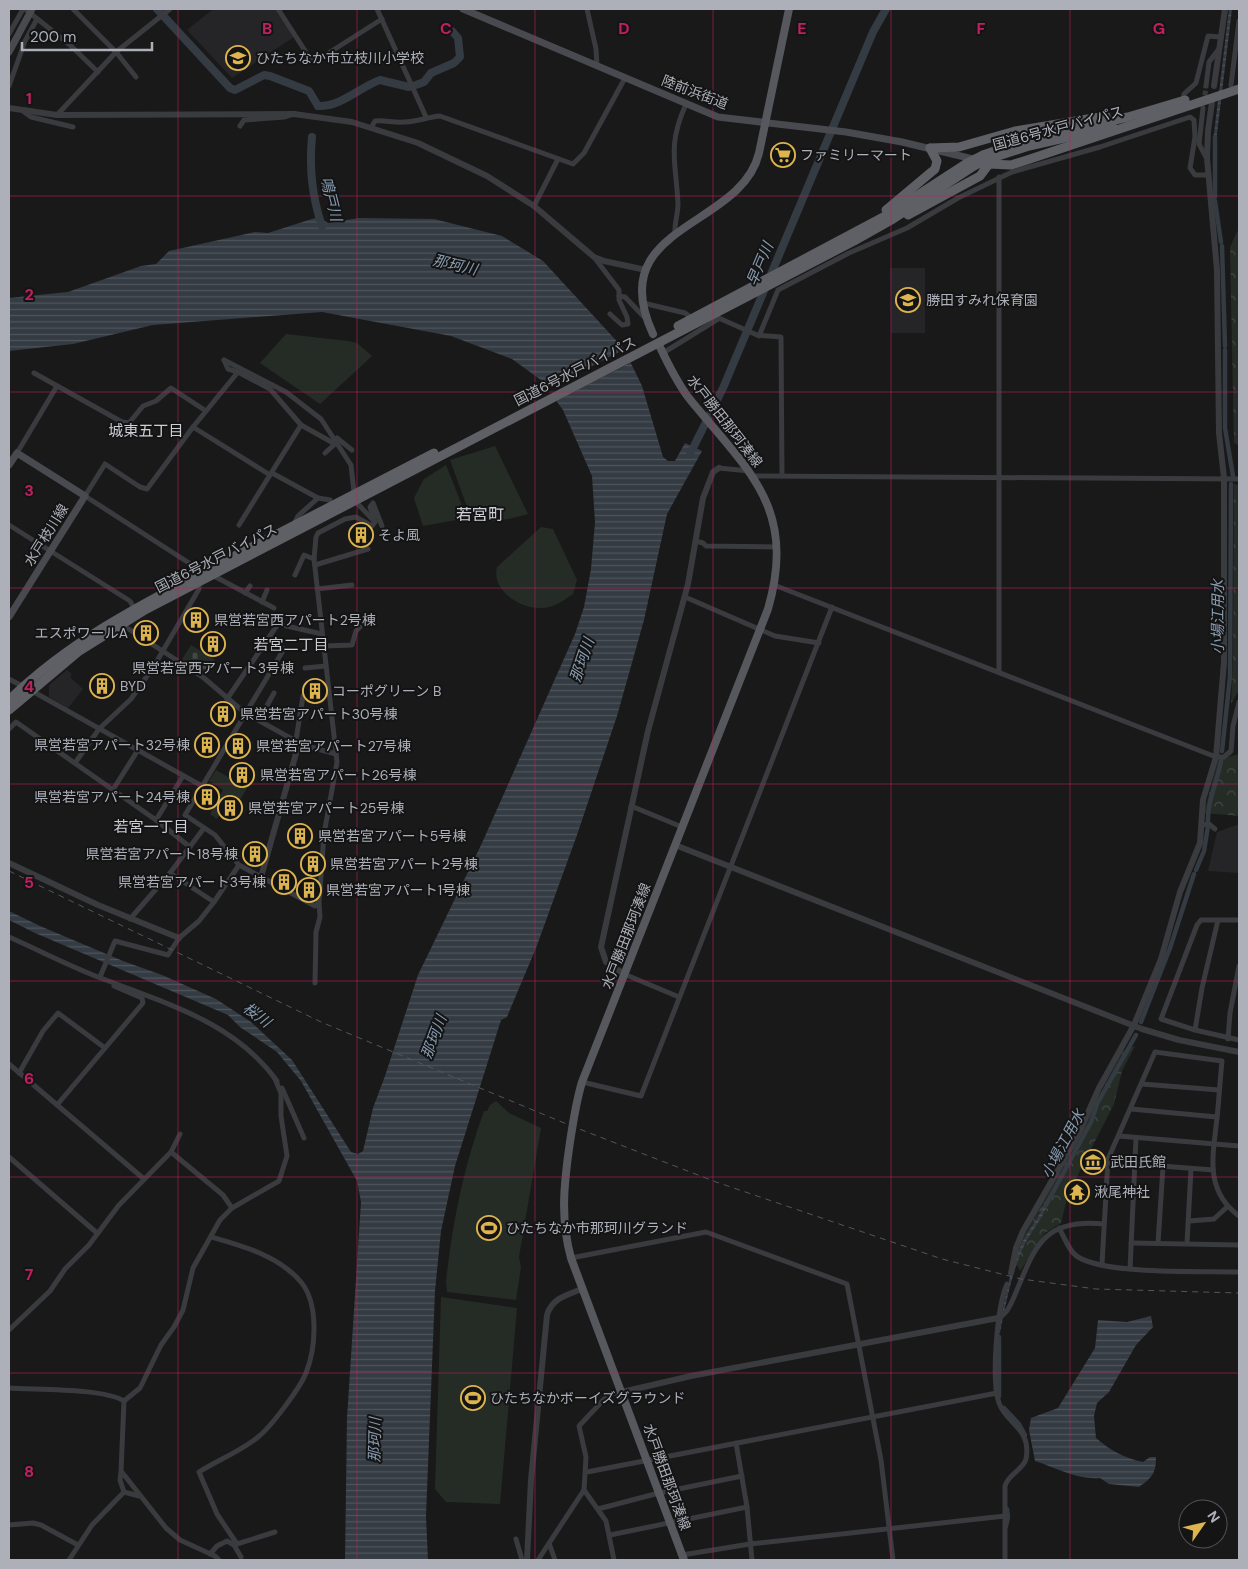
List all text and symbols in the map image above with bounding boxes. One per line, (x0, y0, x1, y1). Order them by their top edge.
text: B (262, 18, 272, 39)
text: C (440, 18, 452, 39)
text: D (618, 18, 630, 39)
text: E (797, 18, 807, 39)
text: F (977, 18, 986, 39)
text: G (1153, 18, 1165, 39)
scale bar (22, 20, 152, 52)
text: 200 m (30, 27, 76, 47)
school or university icon: ひたちなか市立枝川小学校 (225, 45, 251, 71)
place label: ひたちなか市立枝川小学校 (256, 49, 424, 67)
street label: 陸前浜街道 (659, 71, 731, 113)
text: 1 (26, 88, 32, 109)
street label: 国道6号水戸バイパス (991, 102, 1125, 154)
supermarket icon: ファミリーマート (770, 142, 796, 168)
place label: ファミリーマート (800, 146, 912, 164)
water label: 鳴戸川 (316, 175, 347, 225)
water label: 早戸川 (742, 238, 779, 289)
water label: 那珂川 (431, 250, 481, 280)
text: 2 (24, 284, 34, 305)
school or university icon: 勝田すみれ保育園 (895, 287, 921, 313)
place label: 勝田すみれ保育園 (926, 291, 1038, 309)
street label: 国道6号水戸バイパス (511, 332, 639, 410)
street label: 水戸勝田那珂湊線 (683, 371, 767, 471)
district label: 城東五丁目 (108, 421, 184, 441)
text: 3 (24, 480, 34, 501)
street label: 水戸枝川線 (20, 501, 72, 569)
district label: 若宮町 (456, 504, 504, 525)
street label: 国道6号水戸バイパス (152, 519, 280, 597)
building icon: そよ風 (348, 522, 374, 548)
place label: そよ風 (378, 526, 420, 544)
water label: 小場江用水 (1208, 578, 1228, 655)
building icon: 県営若宮西アパート2号棟 (183, 607, 209, 633)
place label: 県営若宮西アパート2号棟 (214, 611, 376, 629)
building icon: エスポワールA (133, 620, 159, 646)
place label: エスポワールA (35, 624, 128, 642)
building icon: 県営若宮西アパート3号棟 (200, 631, 226, 657)
water label: 那珂川 (565, 634, 599, 685)
district label: 若宮二丁目 (253, 635, 329, 655)
place label: 県営若宮西アパート3号棟 (132, 659, 294, 677)
building icon: BYD (89, 673, 115, 699)
text: 4 (24, 676, 34, 697)
place label: BYD (120, 677, 146, 695)
building icon: コーポグリーン B (302, 678, 328, 704)
place label: コーポグリーン B (332, 682, 441, 700)
building icon: 県営若宮アパート30号棟 (210, 701, 236, 727)
place label: 県営若宮アパート30号棟 (240, 705, 398, 723)
building icon: 県営若宮アパート32号棟 (194, 732, 220, 758)
building icon: 県営若宮アパート27号棟 (225, 733, 251, 759)
place label: 県営若宮アパート32号棟 (34, 736, 190, 754)
place label: 県営若宮アパート27号棟 (256, 737, 411, 755)
building icon: 県営若宮アパート26号棟 (229, 762, 255, 788)
place label: 県営若宮アパート26号棟 (260, 766, 417, 784)
building icon: 県営若宮アパート24号棟 (194, 784, 220, 810)
place label: 県営若宮アパート24号棟 (34, 788, 190, 806)
building icon: 県営若宮アパート25号棟 (217, 795, 243, 821)
place label: 県営若宮アパート25号棟 (248, 799, 404, 817)
district label: 若宮一丁目 (113, 817, 189, 837)
building icon: 県営若宮アパート5号棟 (287, 823, 313, 849)
place label: 県営若宮アパート5号棟 (318, 827, 466, 845)
building icon: 県営若宮アパート18号棟 (242, 841, 268, 867)
place label: 県営若宮アパート18号棟 (85, 845, 238, 863)
building icon: 県営若宮アパート2号棟 (300, 851, 326, 877)
place label: 県営若宮アパート2号棟 (330, 855, 478, 873)
building icon: 県営若宮アパート3号棟 (271, 869, 297, 895)
text: 5 (24, 872, 34, 893)
place label: 県営若宮アパート3号棟 (118, 873, 266, 891)
building icon: 県営若宮アパート1号棟 (296, 877, 322, 903)
street label: 水戸勝田那珂湊線 (598, 880, 654, 992)
place label: 県営若宮アパート1号棟 (326, 881, 470, 899)
water label: 桜川 (239, 998, 277, 1033)
water label: 那珂川 (417, 1011, 452, 1062)
text: 6 (24, 1068, 34, 1089)
water label: 小場江用水 (1037, 1104, 1090, 1182)
museum icon: 武田氏館 (1080, 1149, 1106, 1175)
place label: 武田氏館 (1110, 1153, 1166, 1171)
temple icon: 湫尾神社 (1064, 1179, 1090, 1205)
place label: 湫尾神社 (1094, 1183, 1150, 1201)
sports icon: ひたちなか市那珂川グランド (476, 1215, 502, 1241)
place label: ひたちなか市那珂川グランド (506, 1219, 688, 1237)
text: 7 (25, 1264, 34, 1285)
sports icon: ひたちなかボーイズグラウンド (460, 1385, 486, 1411)
place label: ひたちなかボーイズグラウンド (490, 1389, 686, 1407)
water label: 那珂川 (365, 1415, 385, 1463)
street label: 水戸勝田那珂湊線 (639, 1421, 695, 1533)
text: 8 (24, 1461, 34, 1482)
north arrow (1178, 1499, 1228, 1549)
text: N (1203, 1507, 1224, 1526)

